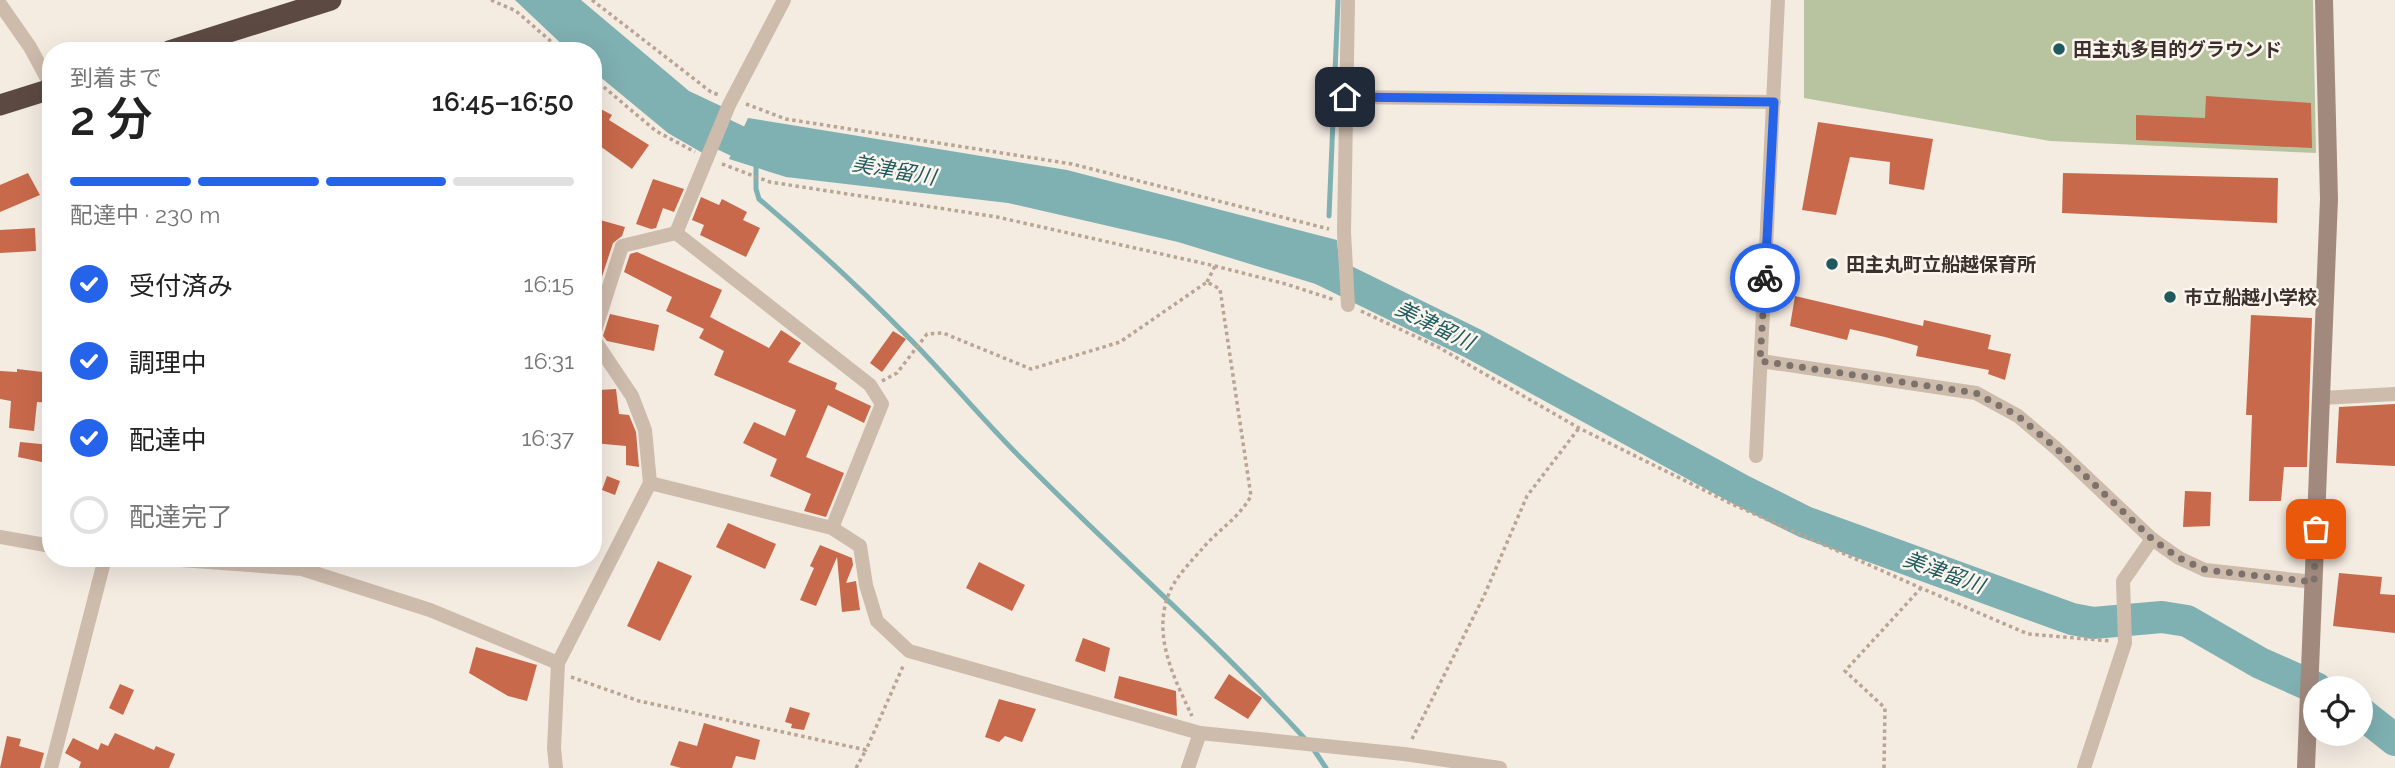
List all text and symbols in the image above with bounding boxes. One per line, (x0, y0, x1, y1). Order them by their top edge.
place label: 田主丸多目的グラウンド (2073, 38, 2282, 60)
marker: 田主丸多目的グラウンド (2051, 41, 2067, 57)
text: 到着まで (70, 64, 162, 91)
pin (1315, 67, 1375, 127)
icon: home (1326, 78, 1364, 116)
text: 16:45–16:50 (432, 87, 574, 117)
text: 2 分 (70, 92, 153, 146)
water label: 美津留川 (850, 150, 940, 190)
text: 配達中 · 230 m (70, 201, 220, 228)
courier (1730, 243, 1800, 313)
place label: 田主丸町立船越保育所 (1846, 253, 2036, 275)
marker: 田主丸町立船越保育所 (1824, 256, 1840, 272)
icon: bike (1746, 259, 1784, 297)
icon: check (70, 265, 108, 303)
text: 16:15 (524, 270, 574, 297)
text: 受付済み (129, 271, 233, 301)
place label: 市立船越小学校 (2184, 286, 2317, 308)
marker: 市立船越小学校 (2162, 289, 2178, 305)
water label: 美津留川 (1392, 295, 1480, 356)
icon: check (70, 342, 108, 380)
text: 16:31 (524, 347, 574, 374)
text: 調理中 (129, 348, 207, 378)
icon: check (70, 419, 108, 457)
text: 16:37 (521, 424, 574, 451)
text: 配達中 (129, 425, 207, 455)
pin (2286, 499, 2346, 559)
text: 配達完了 (129, 502, 233, 532)
icon: bag (2297, 510, 2335, 548)
water label: 美津留川 (1900, 546, 1990, 599)
map controls (2303, 676, 2373, 746)
button: locate (2303, 676, 2373, 746)

